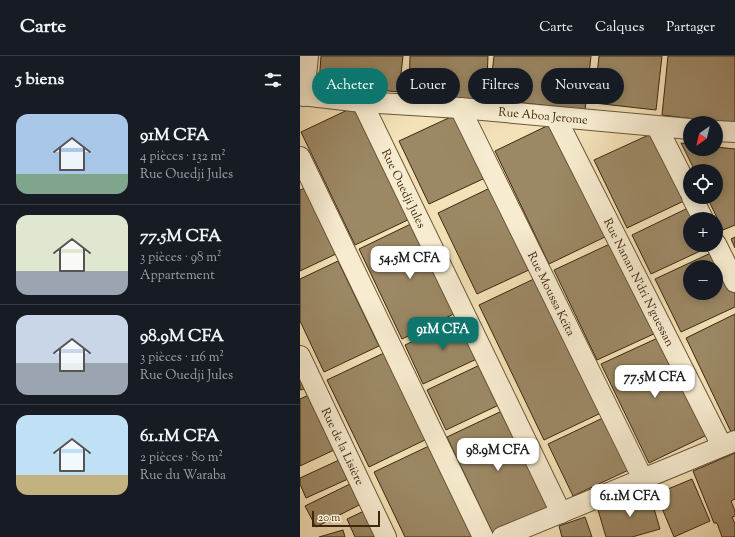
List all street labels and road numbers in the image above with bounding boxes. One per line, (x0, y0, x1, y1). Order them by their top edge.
street label: Rue Aboa Jerome (497, 104, 589, 130)
street label: Rue Ouedji Jules (376, 146, 430, 232)
street label: Rue Nanan N'dri N'guessan (598, 215, 678, 350)
street label: Rue Moussa Keïta (522, 249, 579, 340)
street label: Rue de la Lisière (316, 405, 368, 489)

